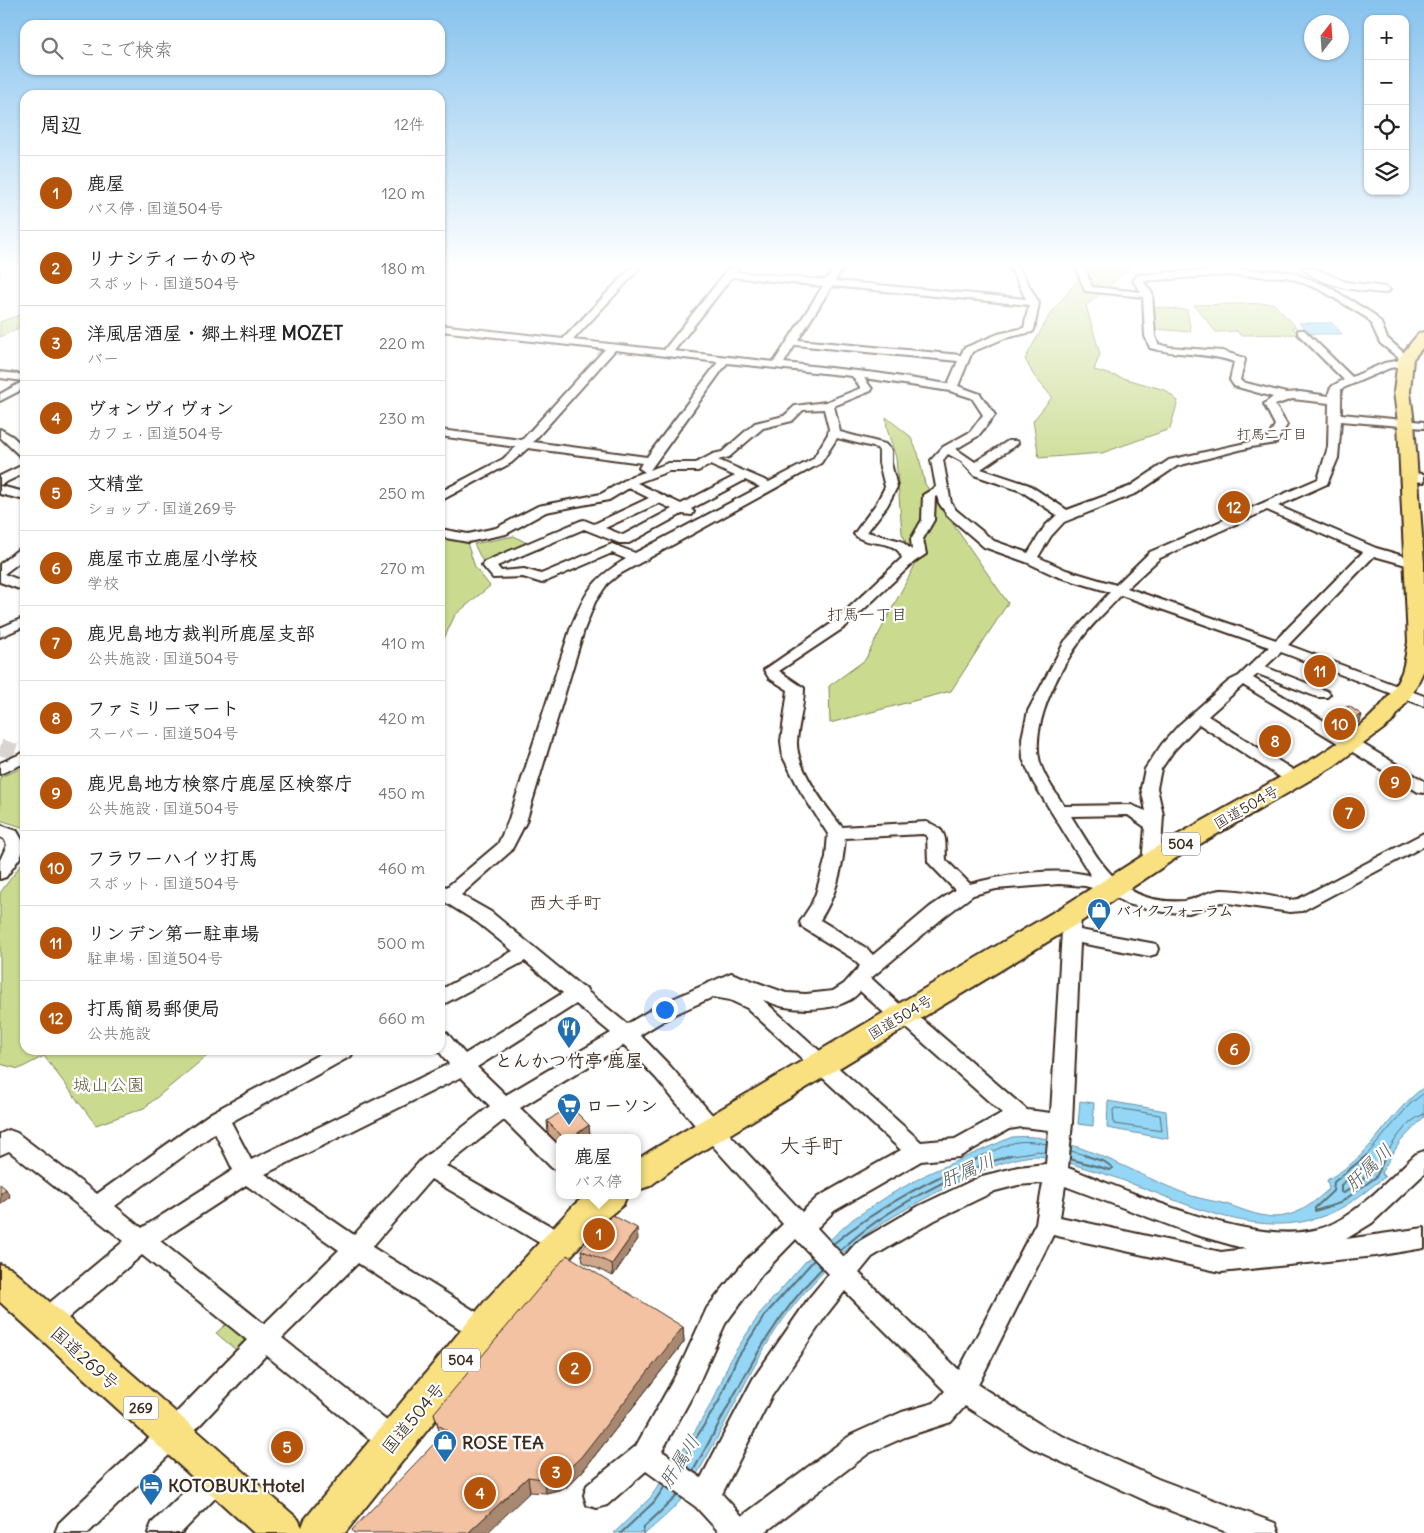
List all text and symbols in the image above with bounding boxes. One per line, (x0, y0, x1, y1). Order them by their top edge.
north arrow (1304, 15, 1349, 60)
map controls (1364, 15, 1409, 195)
button: + (1364, 15, 1409, 60)
search box (20, 20, 445, 75)
icon: search (38, 34, 66, 62)
text: ここで検索 (78, 37, 173, 61)
button: − (1364, 60, 1409, 105)
button: locate (1364, 105, 1409, 150)
text: 周辺 (40, 111, 82, 138)
text: 12件 (394, 114, 425, 134)
button: layers (1364, 150, 1409, 195)
text: 鹿屋 (87, 171, 125, 195)
text: 1 (53, 183, 59, 203)
text: 120 m (382, 183, 425, 203)
text: バス停 · 国道504号 (87, 198, 223, 218)
text: リナシティーかのや (87, 246, 257, 270)
text: 2 (52, 258, 60, 278)
text: 180 m (381, 258, 425, 278)
text: スポット · 国道504号 (87, 273, 239, 293)
text: 洋風居酒屋・郷土料理 MOZET (87, 321, 343, 345)
text: 3 (51, 333, 61, 353)
text: 220 m (379, 333, 425, 353)
text: バー (87, 348, 119, 368)
text: ヴォンヴィヴォン (87, 396, 234, 420)
text: 4 (51, 408, 61, 428)
text: 230 m (379, 408, 425, 428)
text: カフェ · 国道504号 (87, 423, 223, 443)
district label: 打馬二丁目 (1237, 425, 1307, 443)
text: 文精堂 (87, 471, 144, 495)
text: 5 (51, 483, 61, 503)
text: 250 m (379, 483, 425, 503)
pin: 12 (1218, 488, 1250, 526)
text: ショップ · 国道269号 (87, 498, 237, 518)
text: 鹿屋市立鹿屋小学校 (87, 546, 258, 570)
text: 6 (51, 558, 61, 578)
text: 270 m (380, 558, 425, 578)
text: 学校 (87, 573, 119, 593)
district label: 打馬一丁目 (827, 604, 907, 624)
text: 鹿児島地方裁判所鹿屋支部 (87, 621, 315, 645)
text: 7 (52, 633, 60, 653)
text: 410 m (381, 633, 425, 653)
text: 公共施設 · 国道504号 (87, 648, 239, 668)
pin: 11 (1304, 652, 1336, 690)
text: ファミリーマート (87, 696, 240, 720)
pin: 10 (1324, 705, 1356, 743)
text: 8 (51, 708, 61, 728)
text: 420 m (379, 708, 425, 728)
pin: 8 (1259, 722, 1291, 760)
text: スーパー · 国道504号 (87, 723, 239, 743)
pin: 9 (1379, 763, 1411, 801)
text: 鹿児島地方検察庁鹿屋区検察庁 (87, 771, 353, 795)
street label: 国道504号 (1210, 781, 1282, 833)
text: 9 (51, 783, 61, 803)
text: 450 m (378, 783, 425, 803)
pin: 7 (1333, 794, 1365, 832)
text: 公共施設 · 国道504号 (87, 798, 239, 818)
road number: 504 (1162, 832, 1200, 856)
text: フラワーハイツ打馬 (87, 846, 258, 870)
text: 10 (48, 858, 64, 878)
text: 460 m (378, 858, 425, 878)
text: スポット · 国道504号 (87, 873, 239, 893)
district label: 西大手町 (529, 891, 601, 914)
shop icon: バイクフォーラム (1086, 897, 1112, 931)
place label: バイクフォーラム (1116, 901, 1234, 920)
text: リンデン第一駐車場 (87, 921, 260, 945)
text: 11 (50, 933, 62, 953)
text: 500 m (377, 933, 425, 953)
text: 駐車場 · 国道504号 (87, 948, 223, 968)
street label: 国道504号 (864, 990, 936, 1044)
text: 打馬簡易郵便局 (87, 996, 220, 1020)
your location (652, 997, 678, 1023)
text: 12 (48, 1008, 64, 1028)
text: 660 m (378, 1008, 425, 1028)
restaurant icon: とんかつ竹亭 鹿屋 (556, 1015, 582, 1049)
text: 公共施設 (87, 1023, 151, 1043)
pin: 6 (1218, 1030, 1250, 1068)
place label: とんかつ竹亭 鹿屋 (495, 1049, 643, 1072)
park label: 城山公園 (73, 1073, 145, 1096)
supermarket icon: ローソン (556, 1092, 582, 1126)
place label: ローソン (586, 1094, 658, 1117)
district label: 大手町 (780, 1132, 843, 1159)
popup (556, 1134, 641, 1199)
water label: 肝属川 (1339, 1139, 1397, 1195)
text: 鹿屋 (574, 1144, 613, 1168)
water label: 肝属川 (936, 1148, 998, 1192)
text: バス停 (574, 1171, 623, 1191)
pin: 1 (583, 1215, 615, 1253)
street label: 国道269号 (46, 1321, 124, 1395)
road number: 504 (442, 1348, 480, 1372)
pin: 2 (559, 1349, 591, 1387)
street label: 国道504号 (376, 1377, 450, 1459)
road number: 269 (124, 1396, 158, 1420)
pin: 5 (271, 1428, 303, 1466)
shop icon: ROSE TEA (432, 1429, 458, 1463)
place label: ROSE TEA (462, 1431, 544, 1454)
water label: 肝属川 (653, 1431, 705, 1491)
pin: 3 (540, 1453, 572, 1491)
hotel icon: KOTOBUKI Hotel (138, 1472, 164, 1506)
place label: KOTOBUKI Hotel (168, 1474, 305, 1497)
pin: 4 (464, 1474, 496, 1512)

